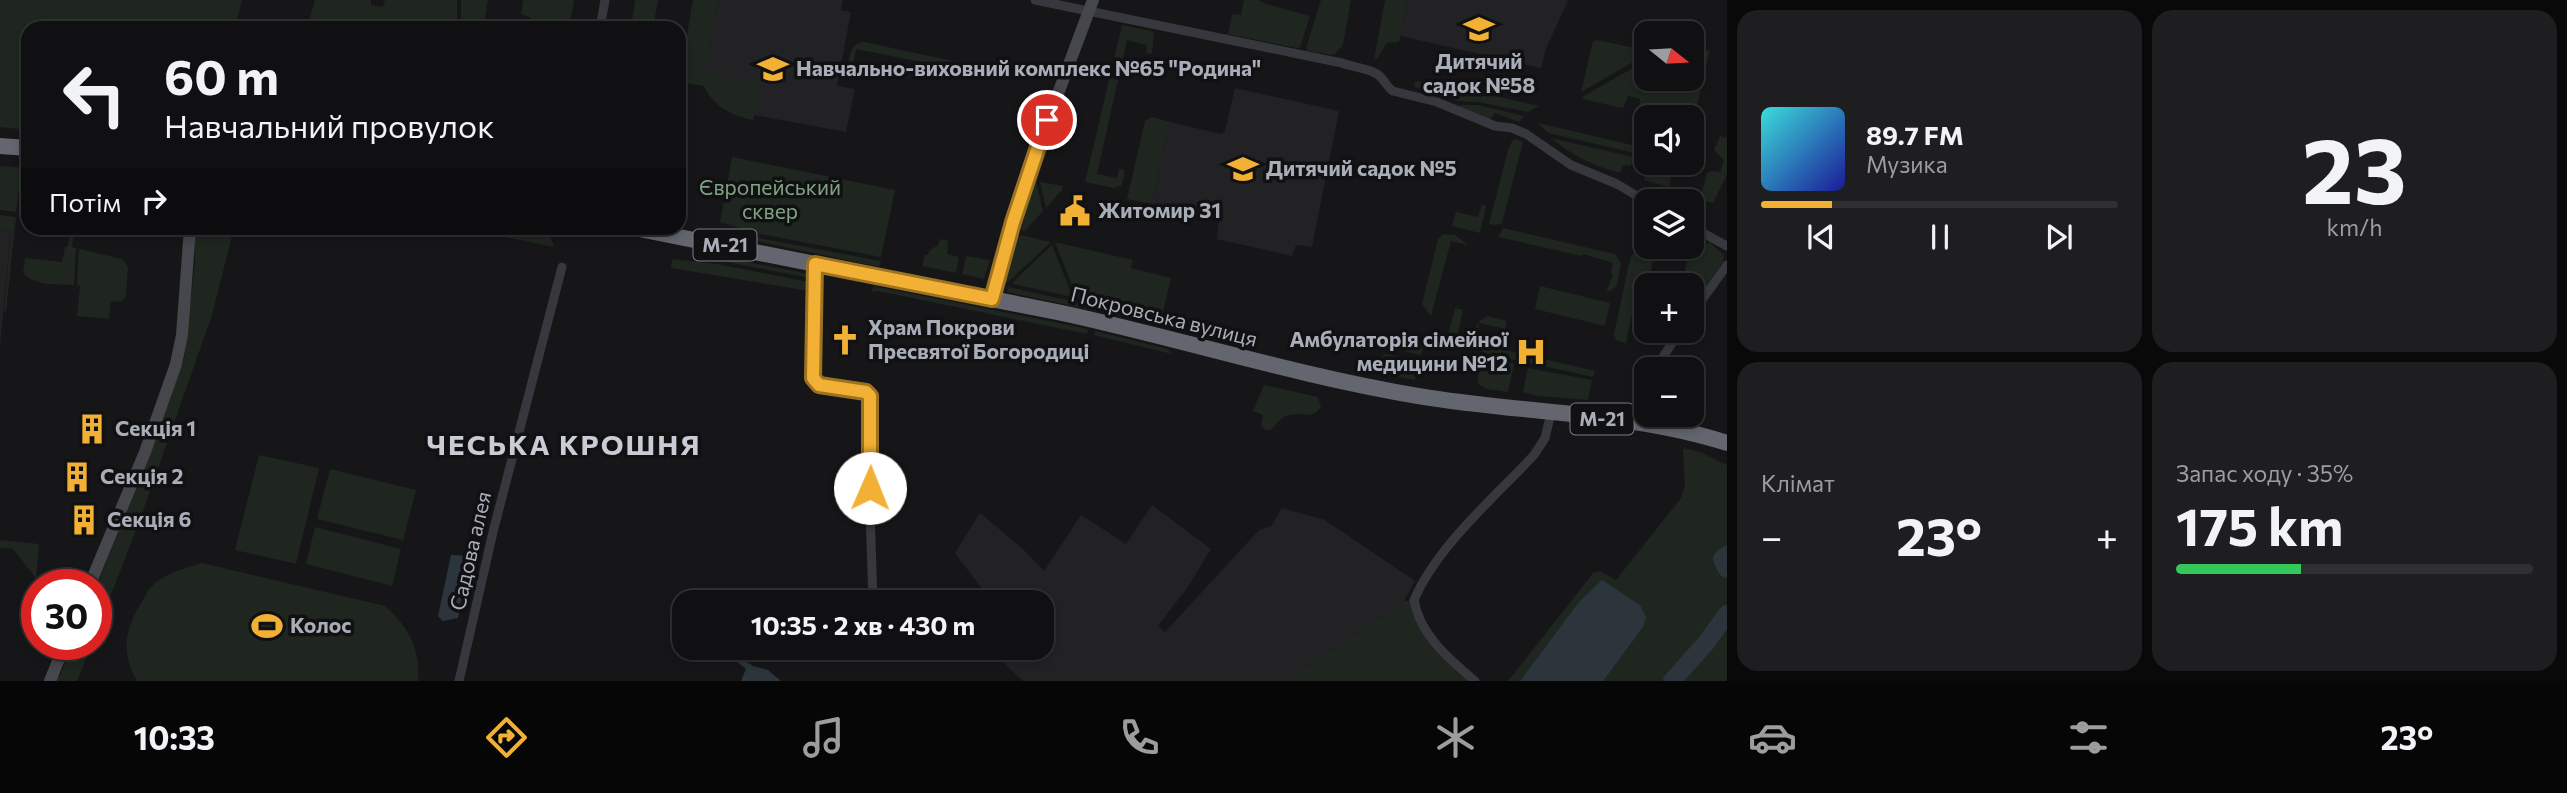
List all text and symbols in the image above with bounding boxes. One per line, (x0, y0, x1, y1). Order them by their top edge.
school or university icon: Дитячий садок №58 (1462, 12, 1496, 46)
north arrow (1634, 21, 1704, 91)
map controls (1634, 21, 1704, 427)
text: 60 m (164, 45, 279, 105)
place label: Дитячий садок №58 (1423, 48, 1535, 97)
icon: left (49, 49, 140, 140)
school or university icon: Навчально-виховний комплекс №65 "Родина" (756, 52, 790, 86)
place label: Навчально-виховний комплекс №65 "Родина" (796, 55, 1261, 80)
pin (1017, 90, 1077, 150)
icon: arrive (1028, 101, 1066, 139)
text: Навчальний провулок (164, 105, 494, 145)
button: sound (1634, 105, 1704, 175)
text: 23 (2302, 111, 2407, 223)
text: 89.7 FM (1866, 119, 1964, 150)
text: Музика (1866, 150, 1948, 178)
school or university icon: Дитячий садок №5 (1226, 152, 1260, 186)
place label: Дитячий садок №5 (1266, 155, 1457, 180)
park label: Європейський сквер (699, 174, 841, 223)
icon: right (135, 182, 173, 220)
text: Потім (49, 186, 121, 217)
button: layers (1634, 189, 1704, 259)
public building icon: Житомир 31 (1058, 194, 1092, 228)
place label: Житомир 31 (1098, 197, 1221, 222)
text: km/h (2327, 213, 2382, 241)
icon: previous (1802, 218, 1840, 256)
icon: pause (1921, 218, 1959, 256)
icon: next (2040, 218, 2078, 256)
road number: М-21 (694, 230, 756, 260)
button: + (1634, 273, 1704, 343)
street label: Покровська вулиця (1068, 280, 1260, 351)
place label: Храм Покрови Пресвятої Богородиці (868, 314, 1089, 363)
church icon: Храм Покрови Пресвятої Богородиці (828, 323, 862, 357)
place label: Амбулаторія сімейної медицини №12 (1289, 326, 1509, 375)
hospital icon: Амбулаторія сімейної медицини №12 (1514, 335, 1548, 369)
button: − (1634, 357, 1704, 427)
road number: М-21 (1570, 404, 1634, 434)
building icon: Секція 1 (75, 412, 109, 446)
place label: Секція 1 (115, 415, 196, 440)
district label: ЧЕСЬКА КРОШНЯ (427, 427, 702, 461)
position arrow (833, 451, 907, 525)
text: Запас ходу · 35% (2176, 459, 2353, 487)
building icon: Секція 2 (60, 460, 94, 494)
place label: Секція 2 (100, 463, 184, 488)
text: Клімат (1761, 469, 1835, 497)
street label: Садова алея (444, 489, 495, 613)
text: 175 km (2176, 493, 2343, 557)
building icon: Секція 6 (67, 503, 101, 537)
text: 23° (1896, 503, 1982, 567)
place label: Секція 6 (107, 506, 192, 531)
text: − (1761, 512, 1783, 559)
text: + (2096, 512, 2118, 559)
speed limit sign: 30 (21, 569, 112, 660)
sports icon: Колос (250, 609, 284, 643)
text: 10:35 · 2 хв · 430 m (751, 609, 975, 640)
place label: Колос (290, 612, 351, 637)
icon: directions (482, 713, 531, 762)
icon: music (799, 713, 848, 762)
icon: phone (1115, 713, 1164, 762)
icon: climate (1431, 713, 1480, 762)
icon: car (1748, 713, 1797, 762)
icon: filters (2064, 713, 2113, 762)
text: 10:33 (134, 717, 215, 757)
text: 23° (2380, 717, 2433, 757)

